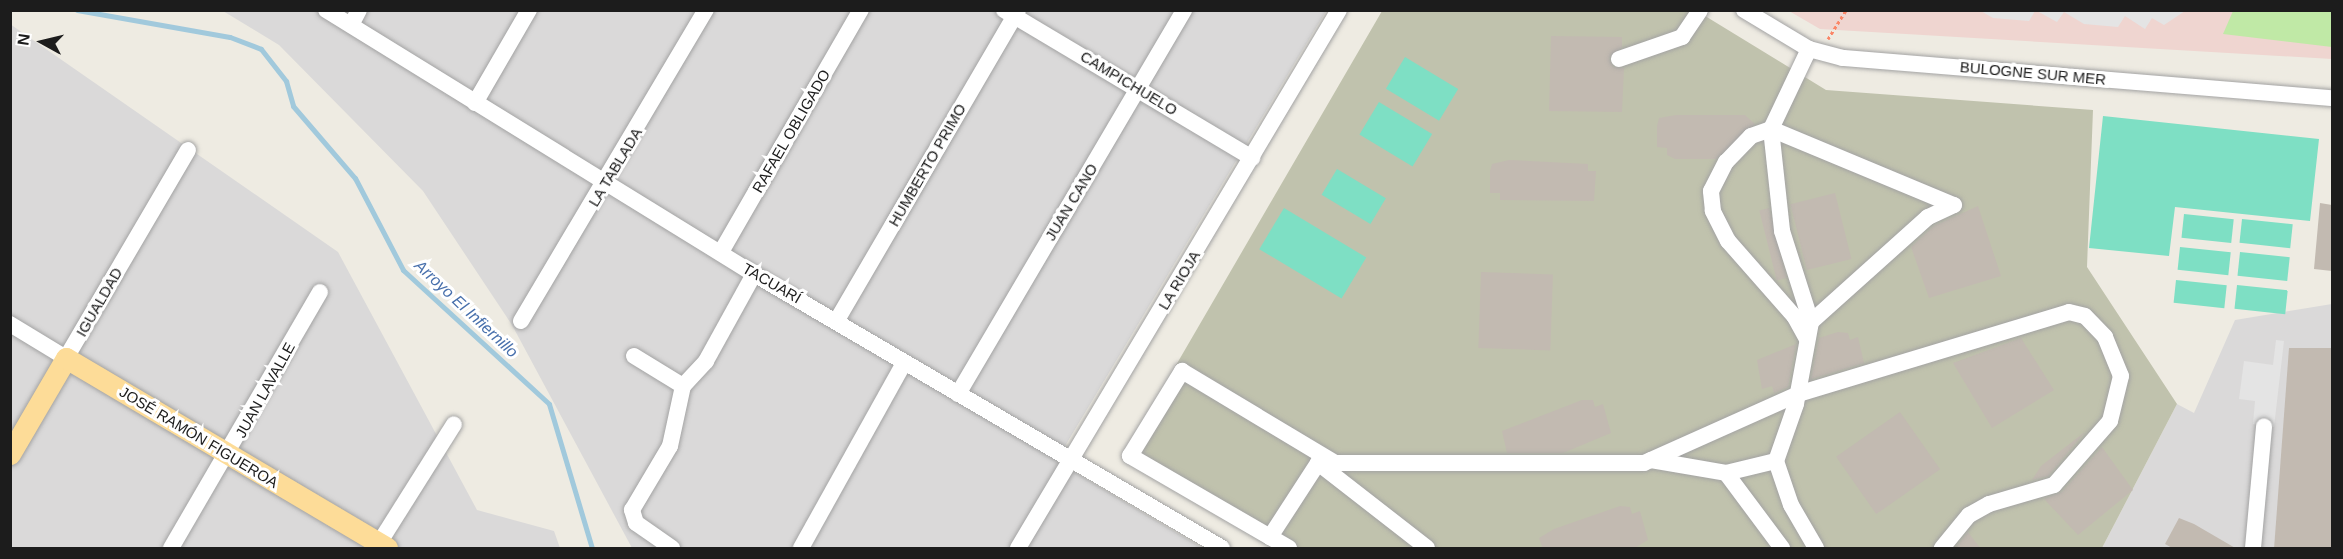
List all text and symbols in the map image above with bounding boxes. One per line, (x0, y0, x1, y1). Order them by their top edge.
north arrow (12, 12, 72, 72)
text: N (14, 33, 33, 46)
street label: CAMPICHUELO (1077, 47, 1181, 119)
street label: BULOGNE SUR MER (1959, 58, 2107, 88)
street label: RAFAEL OBLIGADO (748, 66, 834, 196)
street label: HUMBERTO PRIMO (885, 100, 969, 230)
street label: LA TABLADA (584, 124, 646, 210)
street label: JUAN CANO (1041, 160, 1101, 244)
street label: LA RIOJA (1154, 247, 1204, 313)
water label: Arroyo El Infiernillo (410, 256, 522, 362)
street label: TACUARÍ (739, 259, 805, 307)
street label: IGUALDAD (72, 264, 126, 340)
street label: JUAN LAVALLE (231, 339, 299, 441)
street label: JOSÉ RAMÓN FIGUEROA (116, 382, 282, 492)

